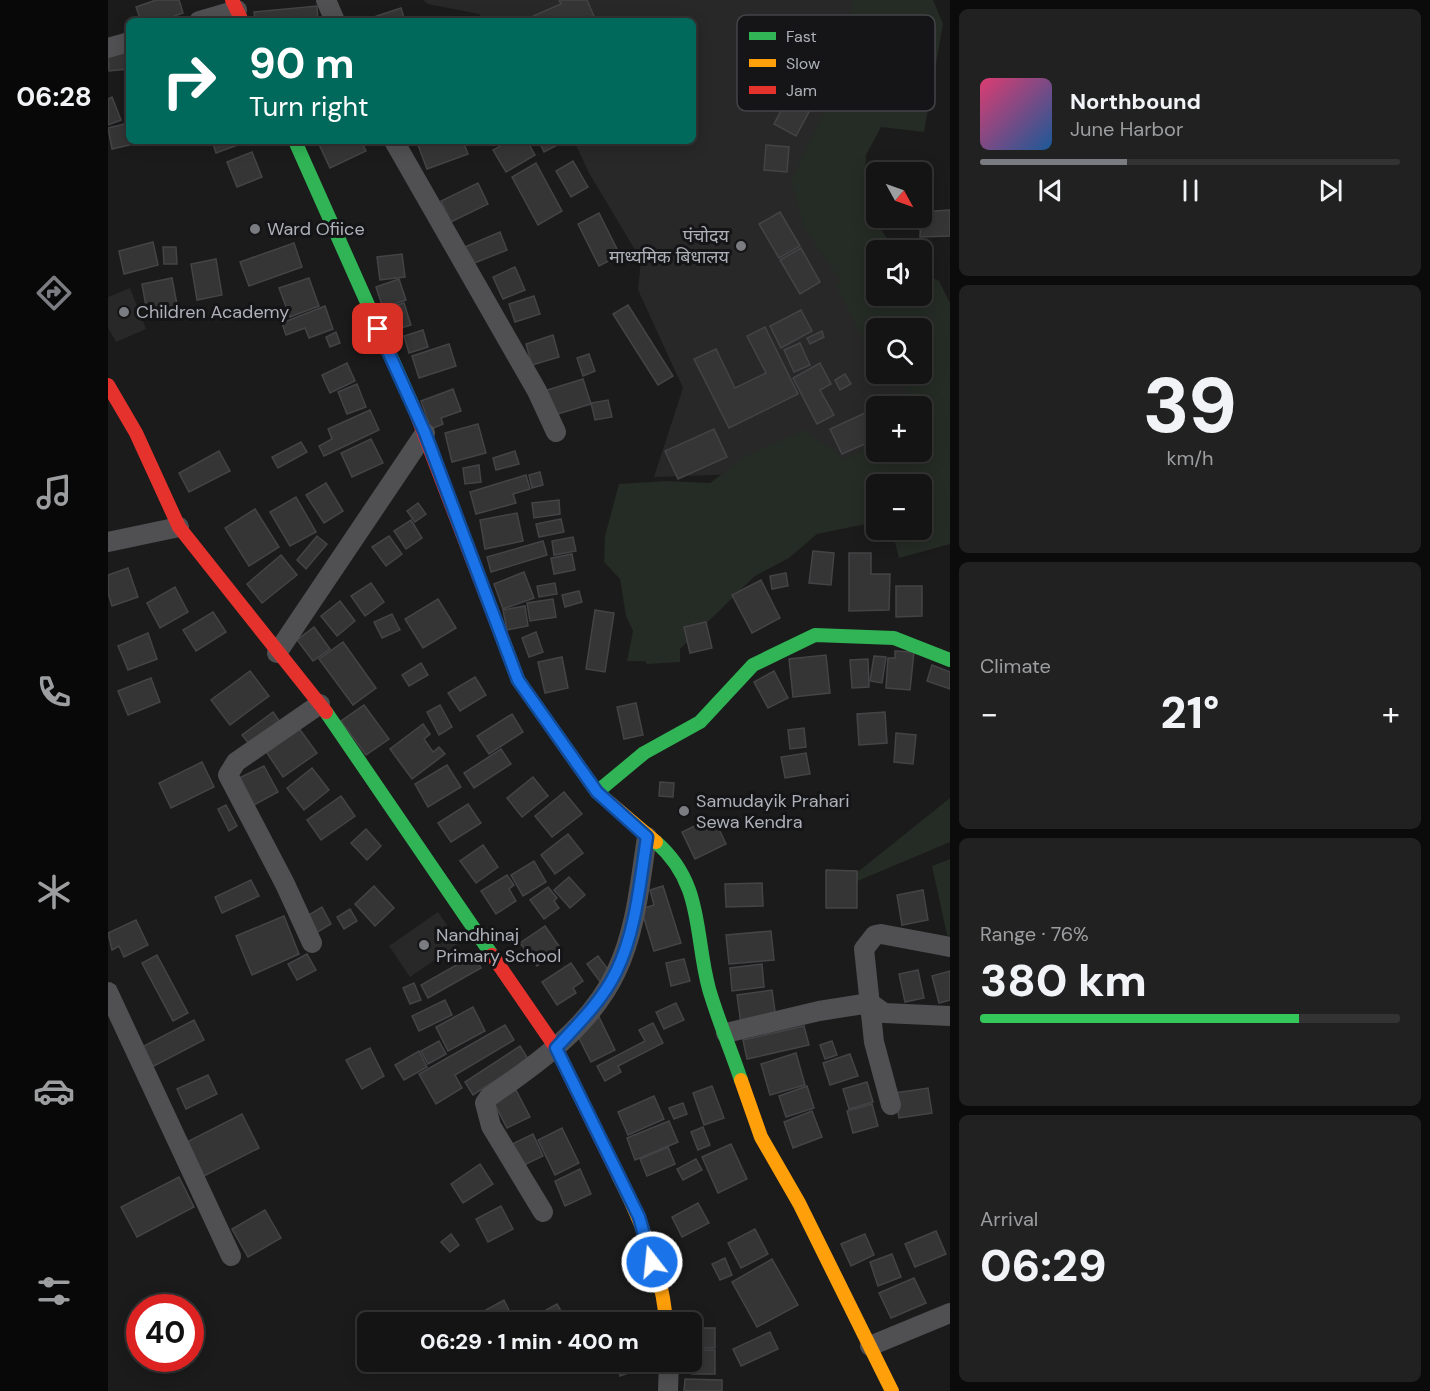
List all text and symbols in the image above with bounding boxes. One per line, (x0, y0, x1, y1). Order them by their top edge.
legend (737, 15, 935, 111)
text: Fast (786, 26, 817, 47)
text: 90 m (249, 36, 355, 91)
icon: right (150, 42, 228, 120)
text: Slow (786, 53, 820, 74)
text: 06:28 (16, 79, 92, 114)
text: Jam (786, 80, 817, 101)
text: Northbound (1070, 87, 1201, 116)
text: Turn right (249, 89, 369, 124)
text: June Harbor (1070, 116, 1183, 142)
north arrow (866, 162, 932, 228)
map controls (866, 162, 932, 540)
icon: previous (1034, 174, 1067, 207)
icon: pause (1174, 174, 1207, 207)
icon: next (1314, 174, 1347, 207)
place label: Ward Ofiice (267, 217, 365, 241)
marker: Ward Ofiice (248, 222, 262, 236)
place label: पंचोदय माध्यमिक बिधालय (609, 224, 730, 269)
marker: पंचोदय माध्यमिक बिधालय (734, 239, 748, 253)
button: sound (866, 240, 932, 306)
icon: directions (33, 272, 75, 314)
place label: Children Academy (136, 300, 289, 324)
pin (352, 303, 403, 354)
marker: Children Academy (117, 305, 131, 319)
icon: arrive (361, 312, 394, 345)
button: search (866, 318, 932, 384)
text: 39 (1143, 355, 1237, 456)
button: + (866, 396, 932, 462)
text: km/h (1166, 445, 1214, 471)
icon: music (33, 471, 75, 513)
button: − (866, 474, 932, 540)
text: Climate (980, 653, 1051, 679)
icon: phone (33, 671, 75, 713)
text: 21° (1160, 683, 1220, 742)
text: − (980, 692, 998, 735)
text: + (1382, 692, 1400, 735)
place label: Samudayik Prahari Sewa Kendra (696, 789, 850, 834)
marker: Samudayik Prahari Sewa Kendra (677, 804, 691, 818)
icon: climate (33, 871, 75, 913)
text: Range · 76% (980, 921, 1089, 947)
place label: Nandhinaj Primary School (436, 923, 561, 968)
marker: Nandhinaj Primary School (417, 938, 431, 952)
text: 380 km (980, 951, 1147, 1010)
icon: car (33, 1070, 75, 1112)
text: Arrival (980, 1206, 1038, 1232)
position arrow (620, 1230, 684, 1294)
text: 06:29 (980, 1236, 1106, 1295)
icon: filters (33, 1270, 75, 1312)
speed limit sign: 40 (126, 1294, 204, 1372)
text: 06:29 · 1 min · 400 m (420, 1327, 639, 1356)

